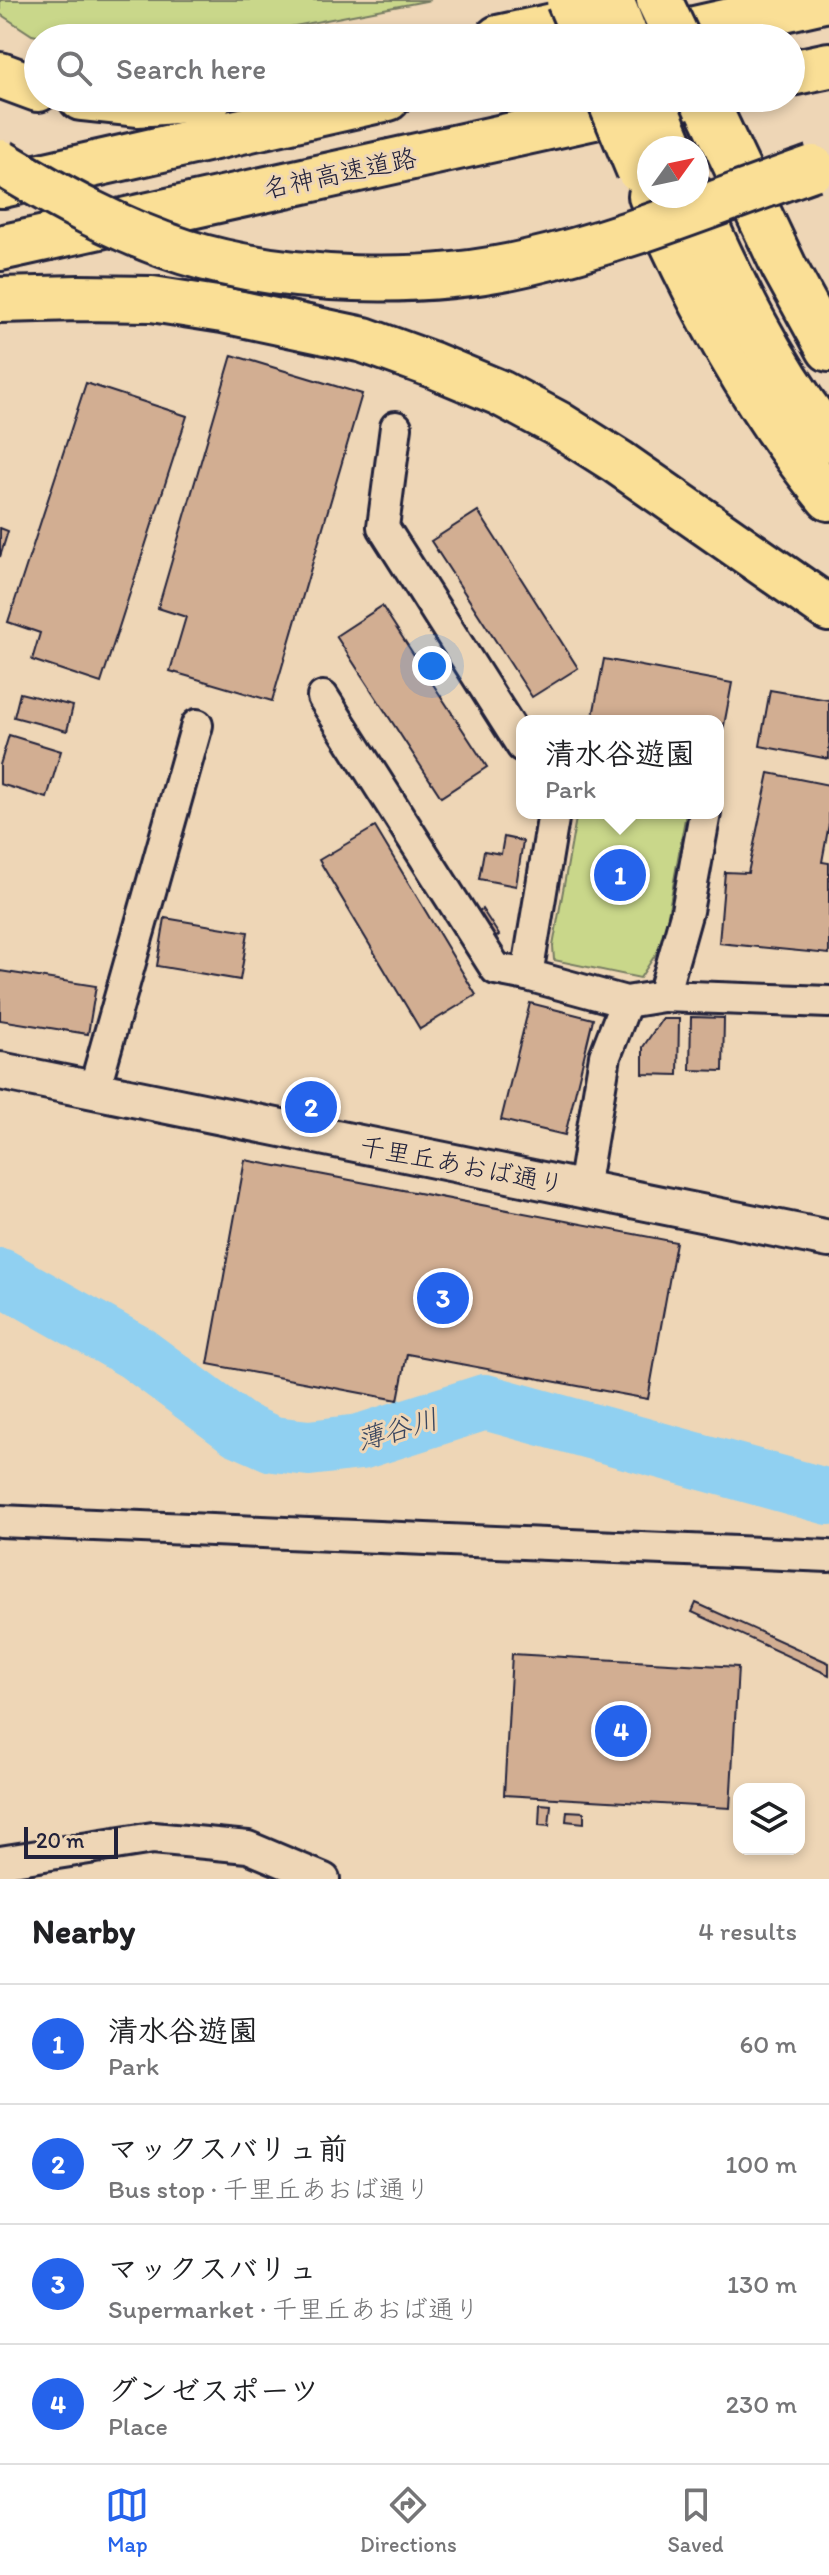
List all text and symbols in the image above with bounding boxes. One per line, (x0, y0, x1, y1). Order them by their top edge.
search box (24, 24, 805, 112)
icon: search (52, 46, 96, 90)
text: Search here (116, 50, 266, 87)
north arrow (637, 136, 709, 208)
street label: 名神高速道路 (260, 141, 420, 205)
your location (412, 646, 452, 686)
popup (516, 715, 724, 819)
text: 清水谷遊園 (545, 735, 695, 772)
text: Park (545, 773, 596, 805)
pin: 1 (594, 845, 646, 905)
pin: 2 (285, 1077, 337, 1137)
street label: 千里丘あおば通り (357, 1129, 567, 1201)
pin: 3 (417, 1268, 469, 1328)
water label: 薄谷川 (352, 1401, 442, 1457)
pin: 4 (595, 1701, 647, 1761)
map controls (733, 1783, 805, 1855)
button: layers (733, 1783, 805, 1855)
scale bar (24, 1823, 118, 1859)
text: 20 m (36, 1827, 85, 1854)
text: Nearby (32, 1911, 135, 1952)
text: 4 results (698, 1915, 797, 1947)
text: 清水谷遊園 (108, 2012, 258, 2049)
text: 1 (52, 2028, 64, 2060)
text: 60 m (740, 2028, 797, 2060)
text: Park (108, 2050, 159, 2082)
text: マックスバリュ前 (108, 2130, 348, 2167)
text: 2 (51, 2148, 65, 2180)
text: 100 m (725, 2148, 797, 2180)
text: Bus stop · 千里丘あおば通り (108, 2173, 431, 2205)
text: マックスバリュ (108, 2250, 318, 2287)
text: 3 (51, 2268, 65, 2300)
text: 130 m (727, 2268, 797, 2300)
text: Supermarket · 千里丘あおば通り (108, 2293, 480, 2325)
text: グンゼスポーツ (108, 2372, 319, 2409)
text: 4 (50, 2388, 66, 2420)
text: 230 m (725, 2388, 797, 2420)
text: Place (108, 2410, 168, 2442)
tab: Map (105, 2483, 149, 2558)
tab: Directions (360, 2483, 457, 2558)
tab: Saved (667, 2483, 724, 2558)

